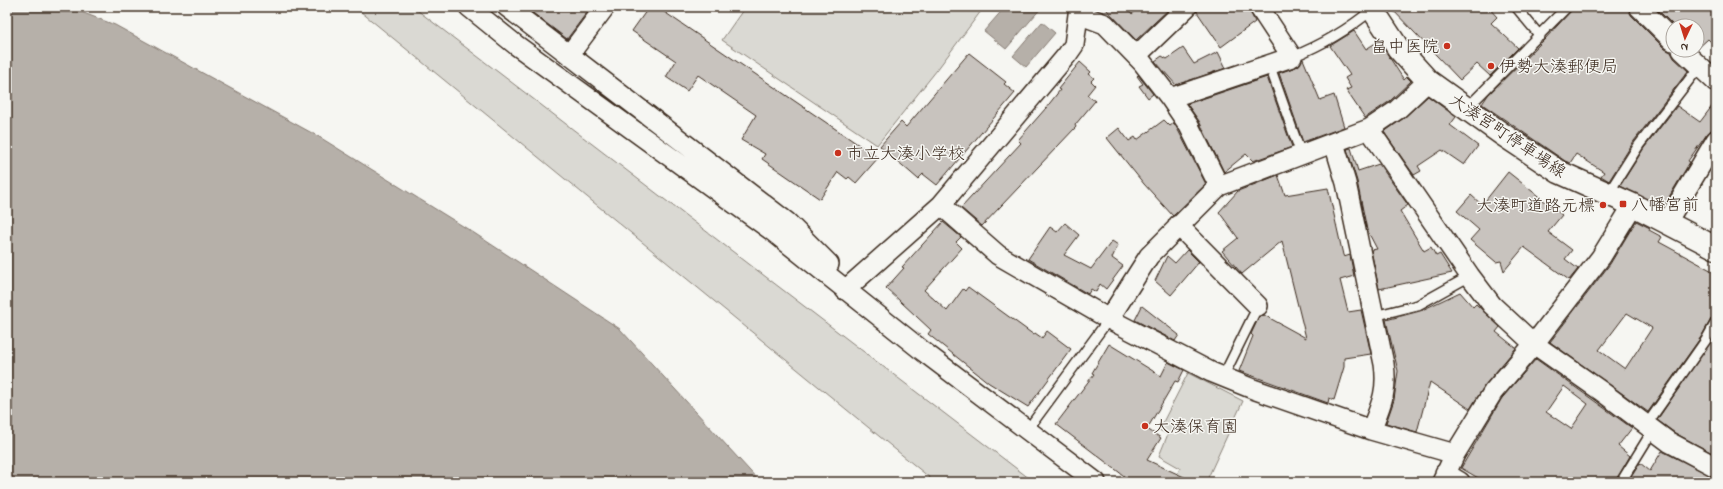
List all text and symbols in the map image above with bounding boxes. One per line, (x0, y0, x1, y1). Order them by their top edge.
north arrow (1665, 18, 1705, 58)
place label: 畠中医院 (1371, 35, 1439, 60)
text: N (1680, 39, 1689, 55)
marker: 畠中医院 (1442, 41, 1452, 51)
place label: 伊勢大湊郵便局 (1499, 55, 1618, 80)
marker: 伊勢大湊郵便局 (1486, 61, 1496, 71)
street label: 大湊宮町停車場線 (1444, 88, 1571, 185)
place label: 市立大湊小学校 (846, 142, 965, 167)
marker: 市立大湊小学校 (833, 148, 843, 158)
place label: 八幡宮前 (1631, 193, 1699, 218)
place label: 大湊町道路元標 (1476, 194, 1595, 219)
marker: 八幡宮前 (1618, 199, 1628, 209)
marker: 大湊町道路元標 (1598, 200, 1608, 210)
place label: 大湊保育園 (1153, 415, 1238, 440)
marker: 大湊保育園 (1140, 421, 1150, 431)

